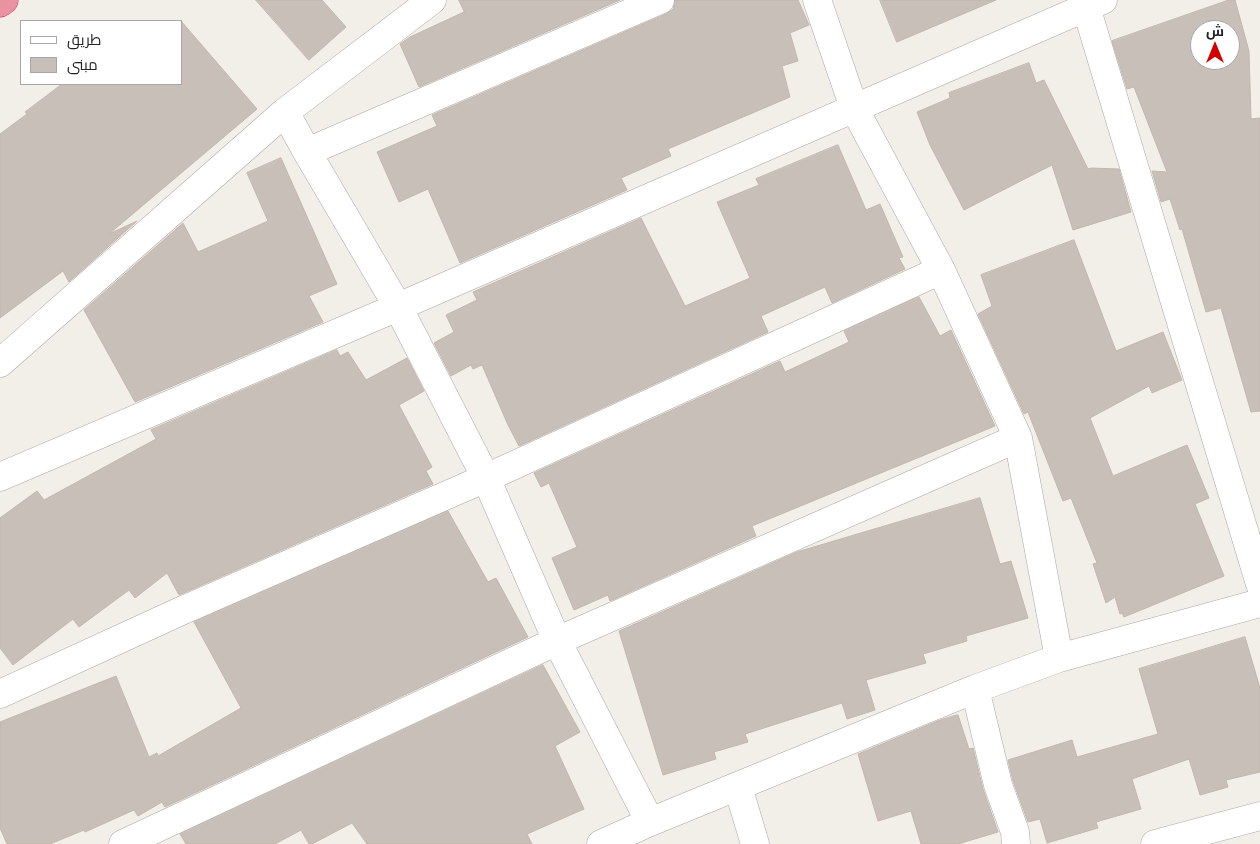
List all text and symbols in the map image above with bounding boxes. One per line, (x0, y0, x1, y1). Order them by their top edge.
legend (20, 20, 182, 85)
north arrow (1190, 20, 1240, 70)
text: ش (1206, 22, 1224, 39)
text: طريق (67, 30, 101, 48)
text: مبنى (67, 55, 98, 73)

